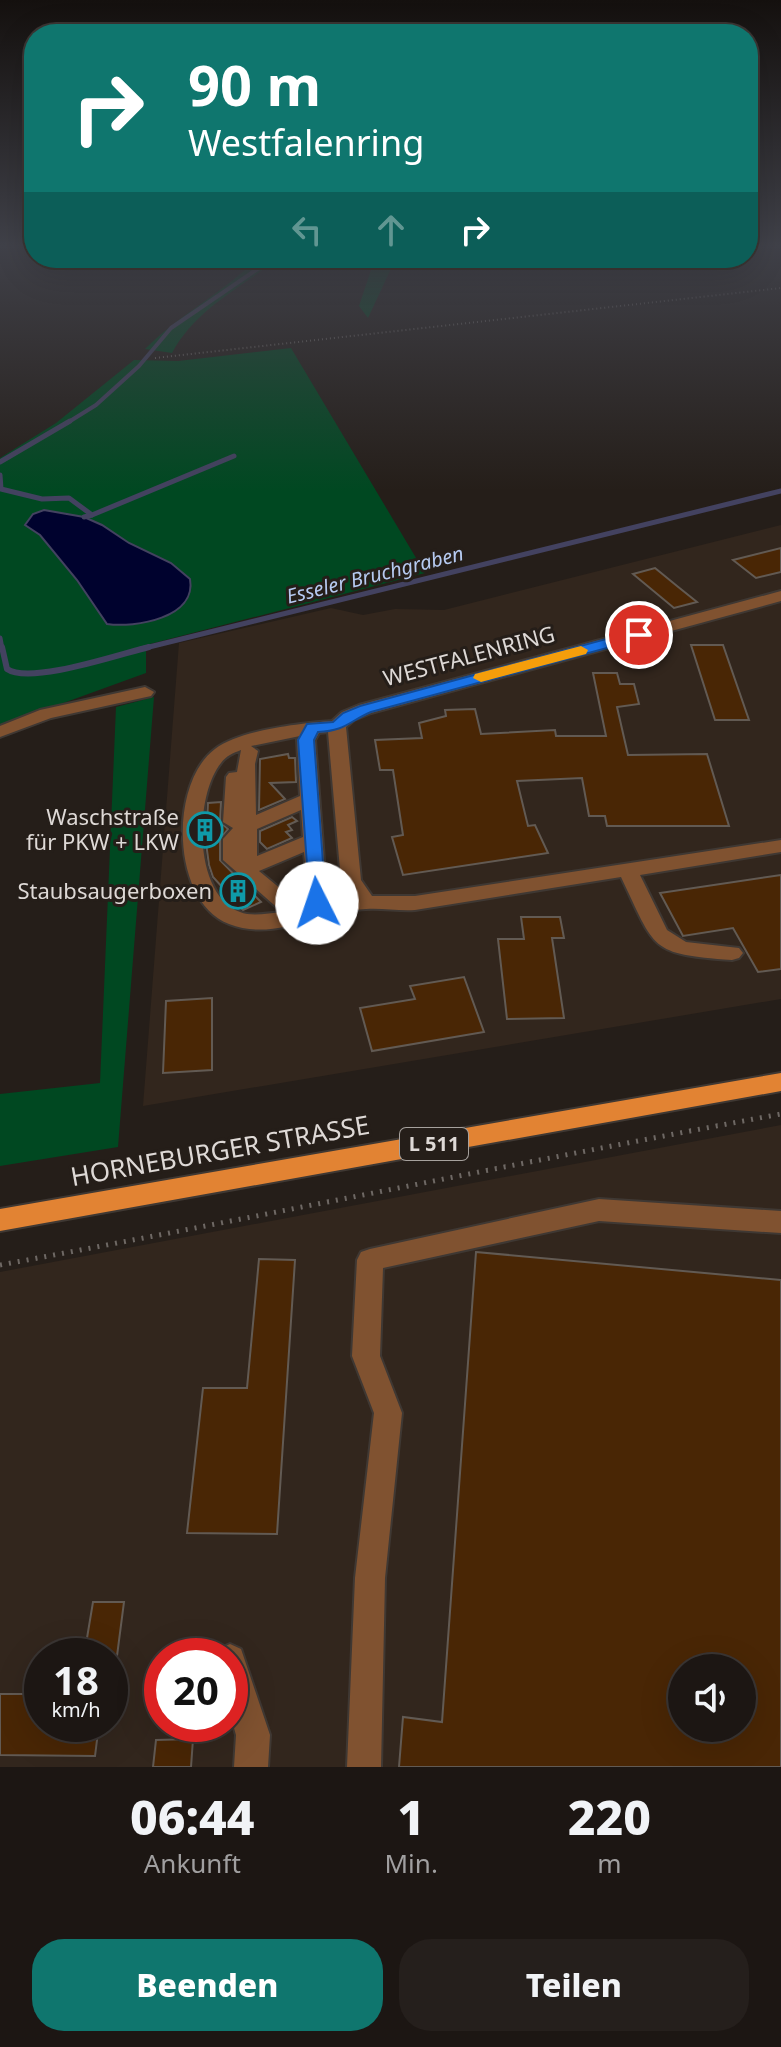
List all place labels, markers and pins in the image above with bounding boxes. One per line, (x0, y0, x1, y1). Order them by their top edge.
pin (605, 601, 673, 669)
place label: Waschstraße für PKW + LKW (26, 801, 180, 856)
building icon: Waschstraße für PKW + LKW (186, 811, 224, 849)
building icon: Staubsaugerboxen (219, 872, 257, 910)
place label: Staubsaugerboxen (17, 875, 212, 905)

